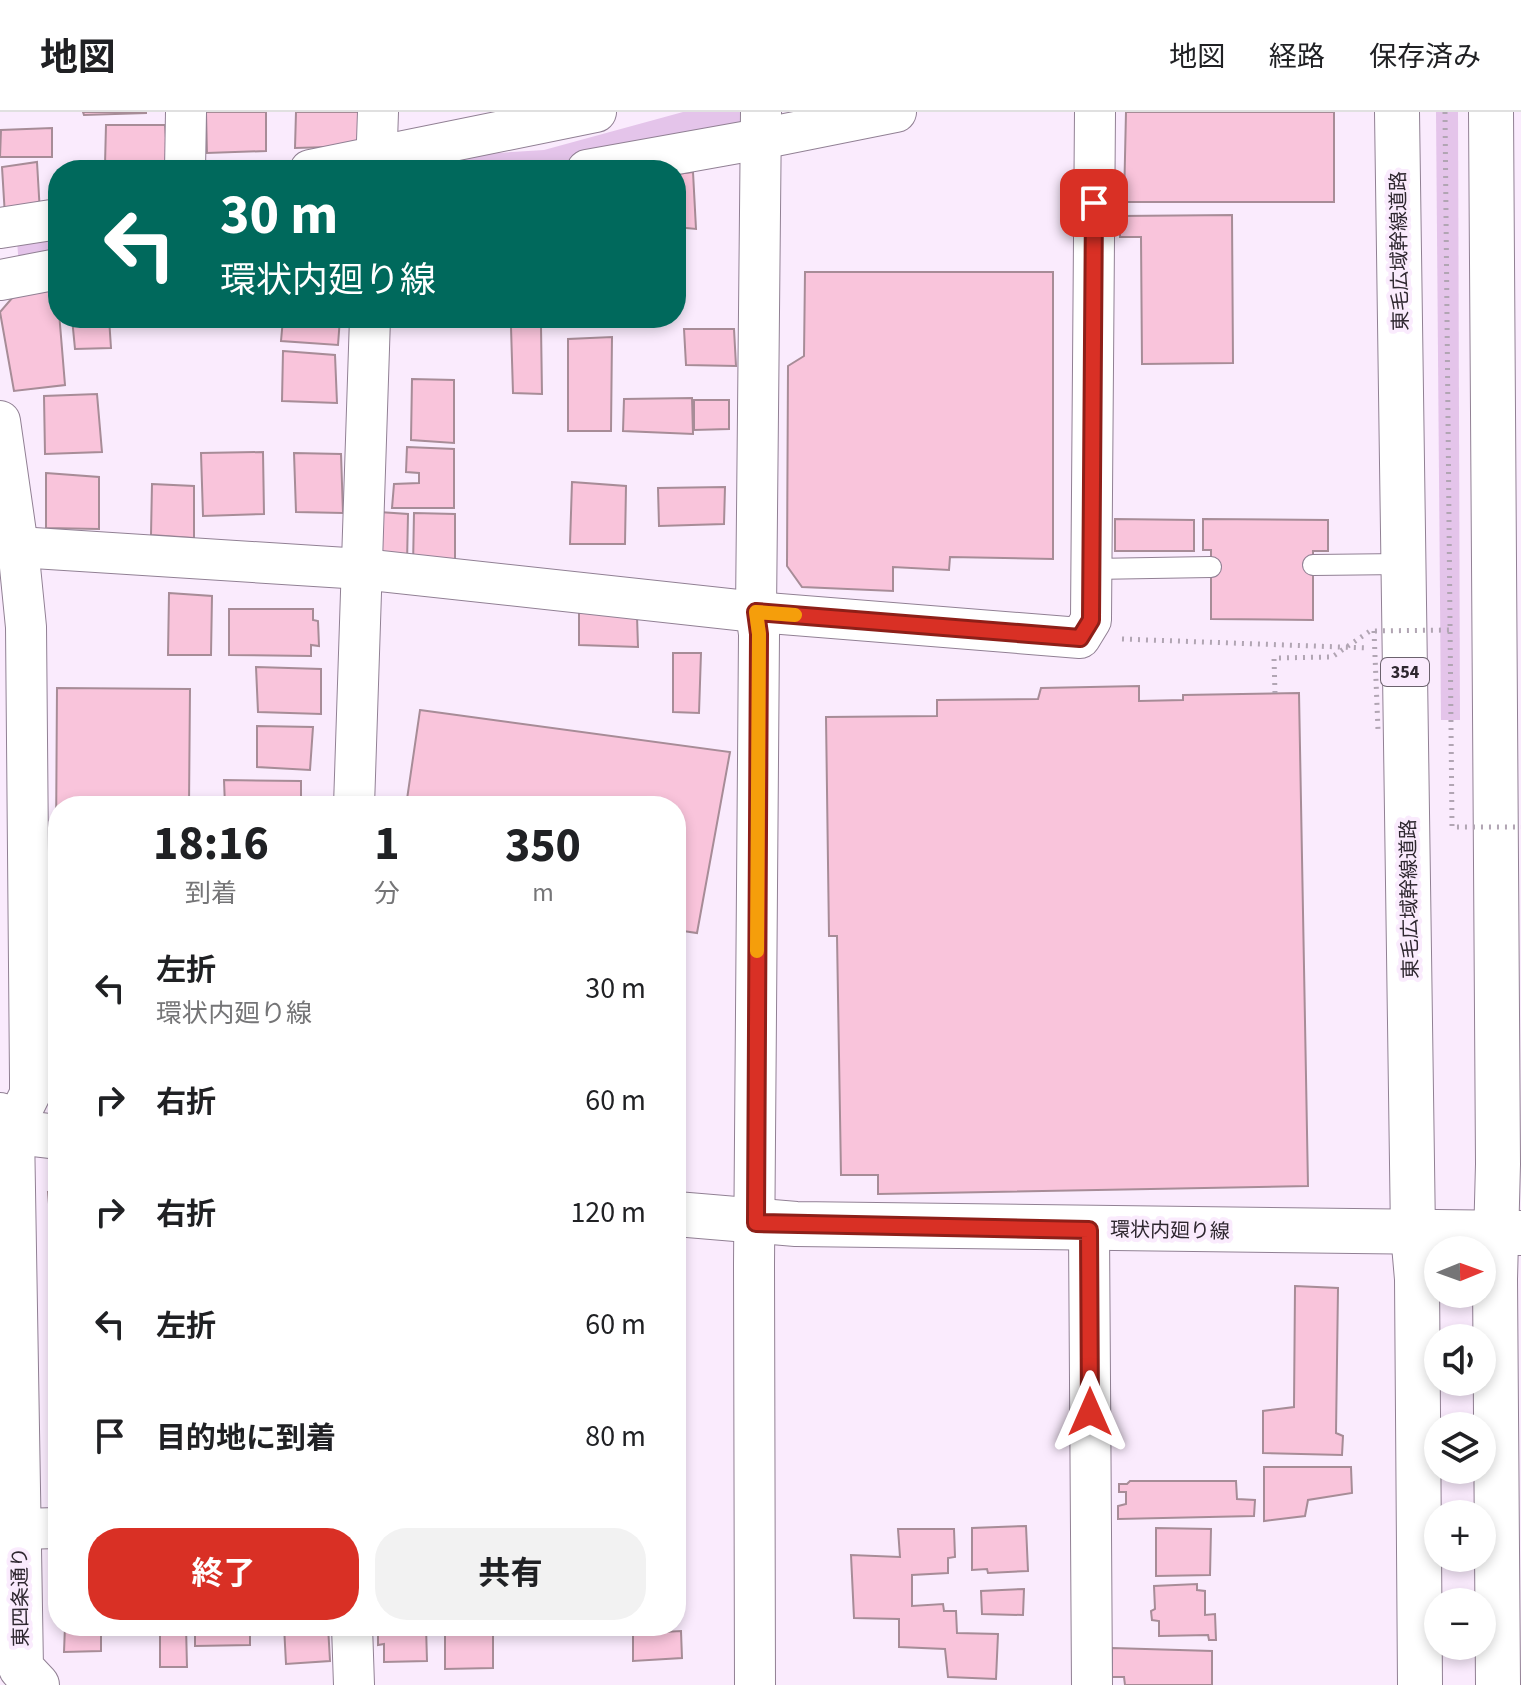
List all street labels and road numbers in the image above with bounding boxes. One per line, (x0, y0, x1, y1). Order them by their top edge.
street label: 東毛広域幹線道路 (1385, 171, 1415, 331)
road number: 354 (1381, 658, 1429, 686)
street label: 東毛広域幹線道路 (1395, 819, 1425, 979)
street label: 環状内廻り線 (1110, 1216, 1230, 1246)
street label: 東四条通り (6, 1547, 36, 1647)

